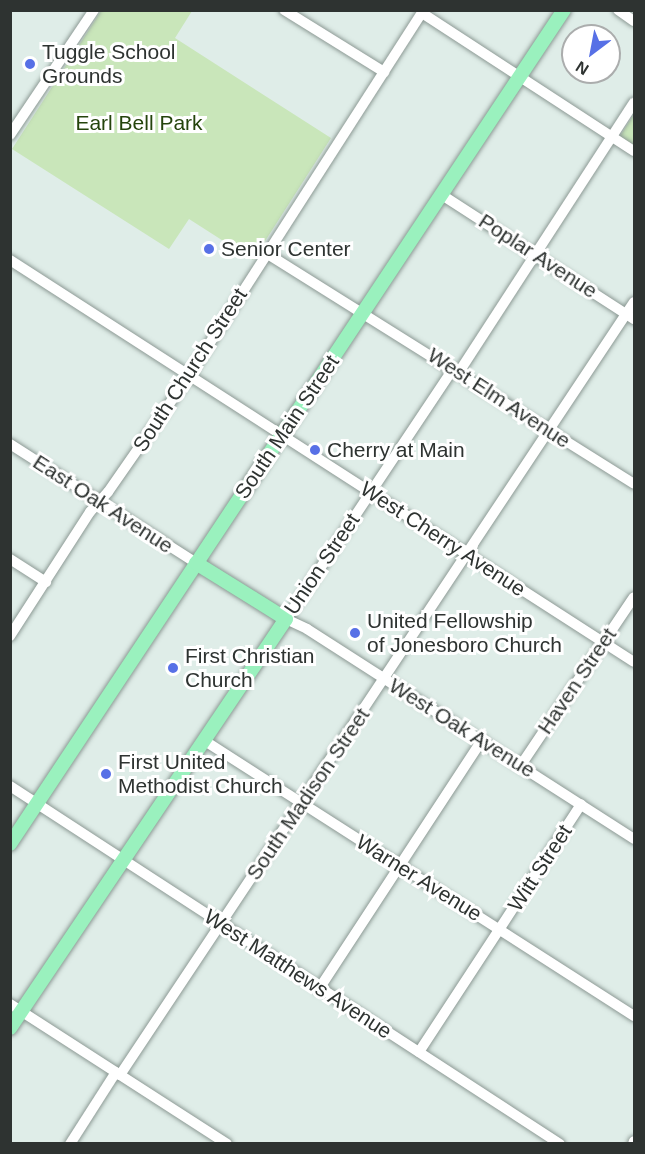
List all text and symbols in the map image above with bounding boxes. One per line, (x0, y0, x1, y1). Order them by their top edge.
north arrow (561, 24, 621, 84)
place label: Tuggle School Grounds (42, 39, 175, 89)
marker: Tuggle School Grounds (23, 57, 37, 71)
text: N (573, 58, 592, 78)
park label: Earl Bell Park (75, 110, 203, 136)
street label: Poplar Avenue (474, 208, 602, 304)
place label: Senior Center (221, 236, 351, 262)
marker: Senior Center (202, 242, 216, 256)
street label: South Church Street (128, 283, 252, 457)
street label: West Elm Avenue (422, 342, 576, 454)
street label: South Main Street (230, 350, 344, 504)
place label: Cherry at Main (327, 437, 465, 463)
marker: Cherry at Main (308, 443, 322, 457)
street label: East Oak Avenue (28, 449, 178, 559)
street label: West Cherry Avenue (355, 476, 531, 602)
street label: Union Street (279, 509, 365, 619)
place label: United Fellowship of Jonesboro Church (367, 608, 562, 658)
street label: Haven Street (532, 623, 622, 739)
marker: United Fellowship of Jonesboro Church (348, 626, 362, 640)
place label: First Christian Church (185, 643, 315, 693)
marker: First Christian Church (166, 661, 180, 675)
street label: West Oak Avenue (384, 673, 540, 783)
street label: South Madison Street (241, 703, 375, 885)
place label: First United Methodist Church (118, 749, 283, 799)
marker: First United Methodist Church (99, 767, 113, 781)
street label: Witt Street (503, 820, 577, 916)
street label: Warner Avenue (351, 829, 487, 927)
street label: West Matthews Avenue (199, 904, 397, 1044)

